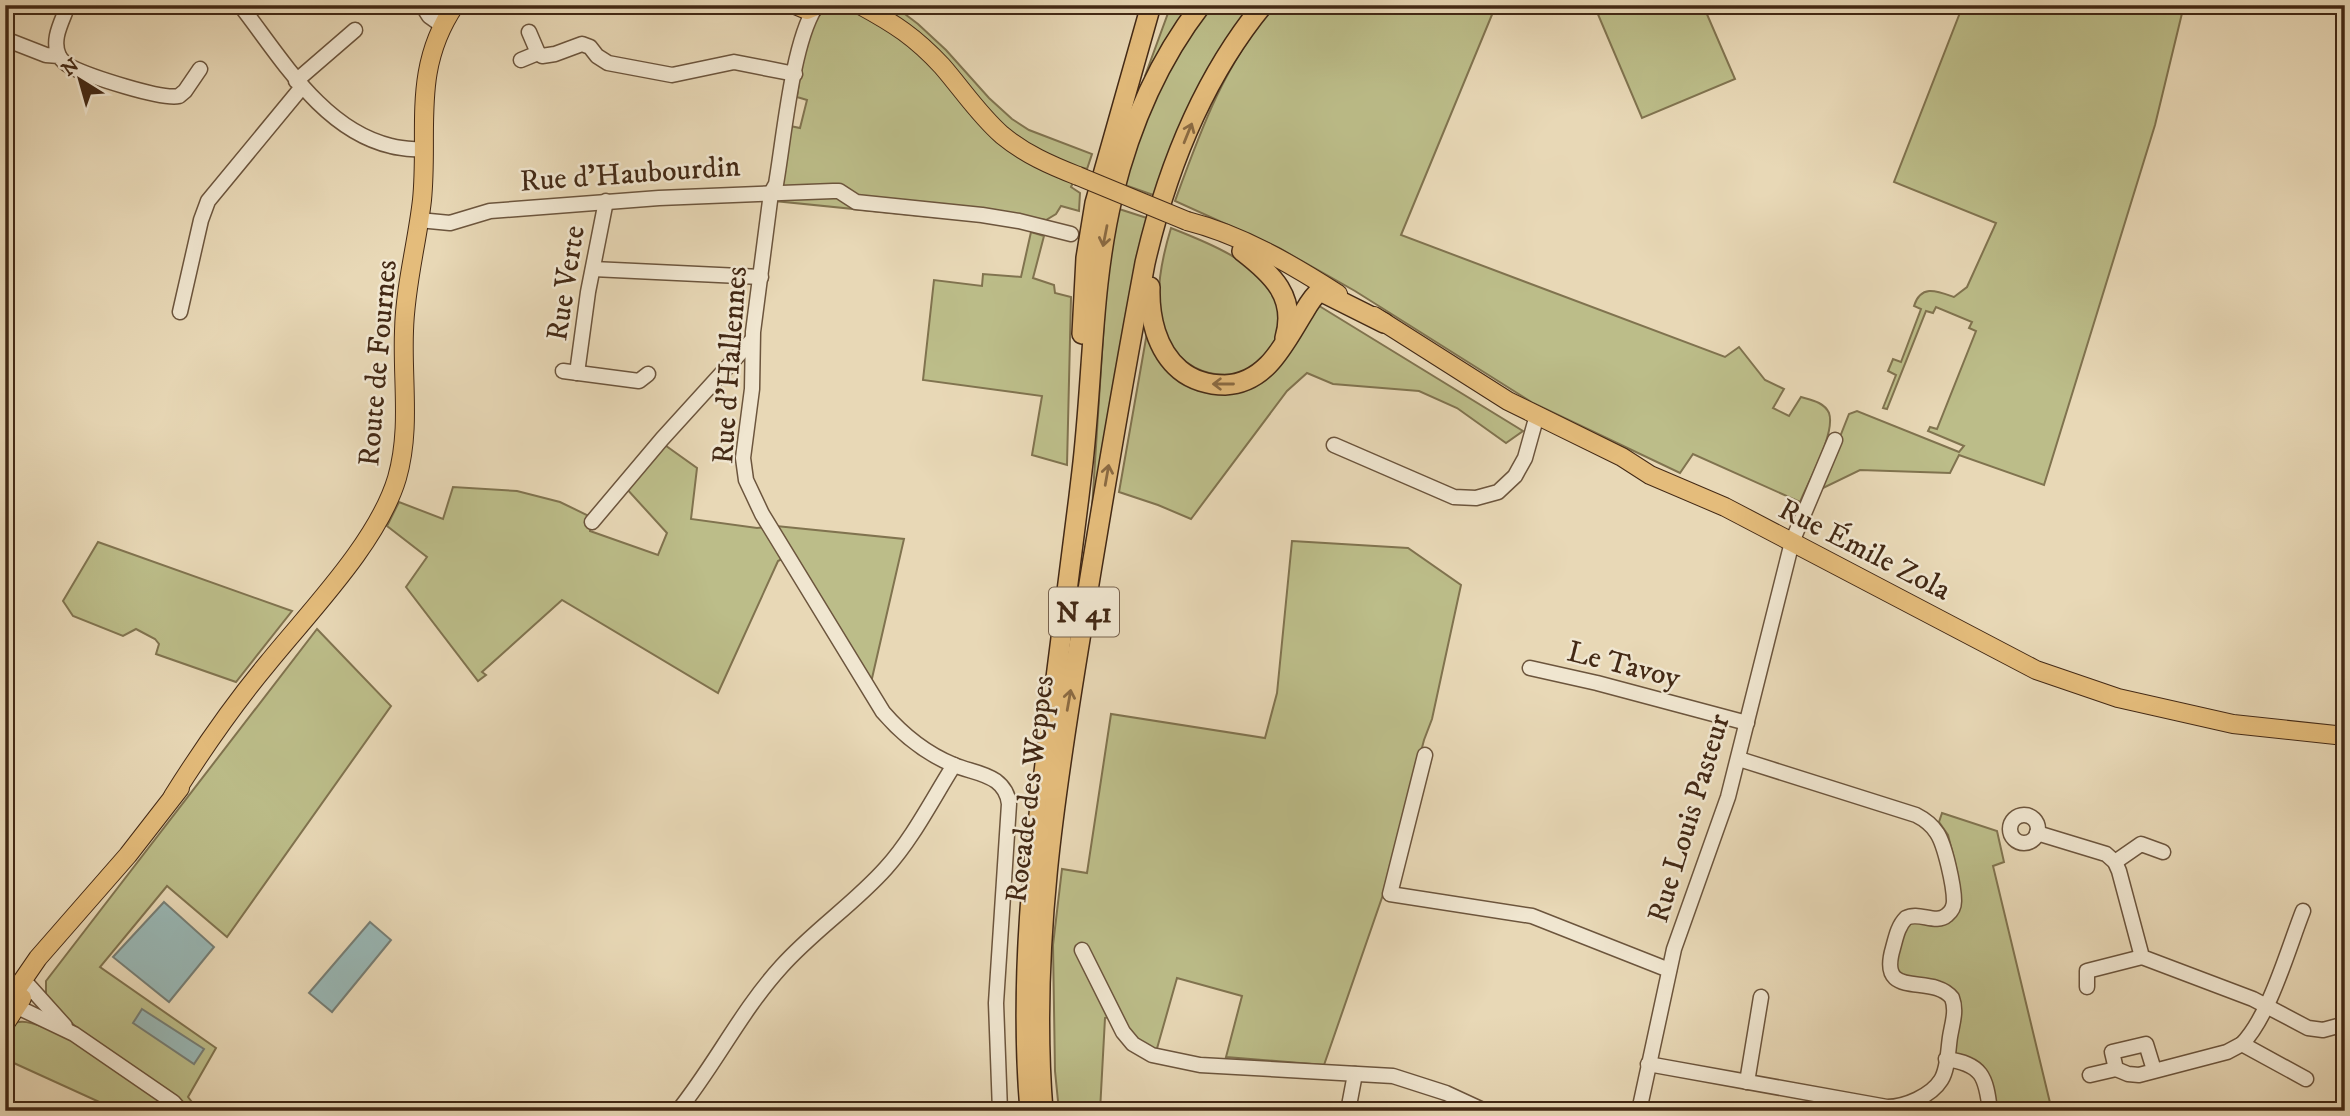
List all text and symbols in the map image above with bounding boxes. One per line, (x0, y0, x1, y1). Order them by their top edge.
north arrow (46, 46, 116, 116)
text: N (58, 54, 84, 82)
one-way arrow (1182, 123, 1195, 145)
street label: Rue d'Haubourdin (519, 148, 742, 201)
street label: Rue Verte (539, 223, 594, 344)
one-way arrow (1098, 224, 1111, 247)
street label: Route de Fournes (351, 258, 406, 468)
street label: Rue d'Hallennes (705, 265, 756, 465)
one-way arrow (1212, 377, 1235, 391)
one-way arrow (1101, 465, 1114, 487)
street label: Rue Émile Zola (1772, 490, 1957, 610)
road number: N 41 (1049, 588, 1119, 636)
street label: Le Tavoy (1563, 634, 1685, 698)
street label: Rocade des Weppes (998, 673, 1063, 905)
one-way arrow (1063, 689, 1077, 712)
street label: Rue Louis Pasteur (1640, 710, 1739, 927)

